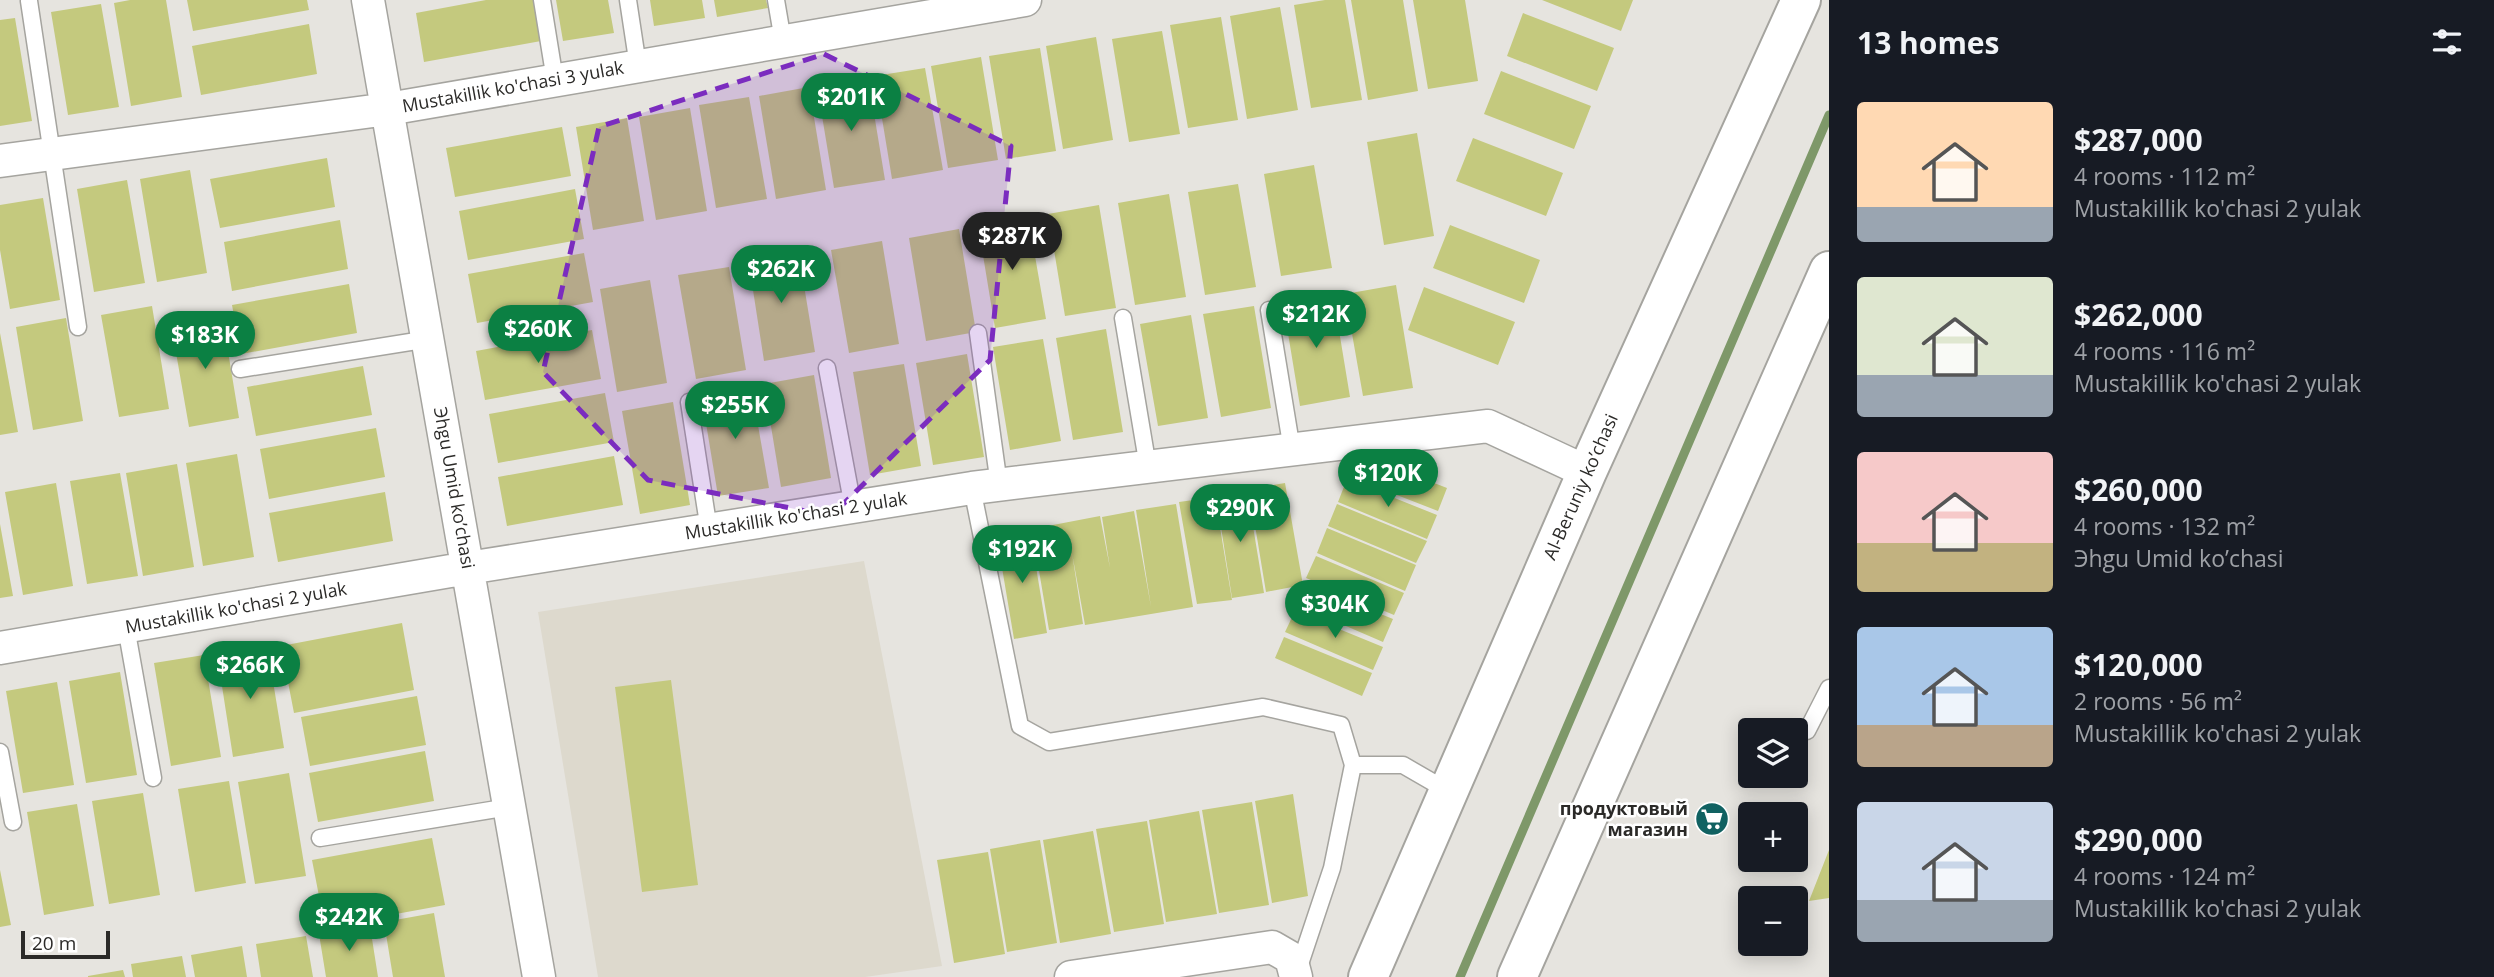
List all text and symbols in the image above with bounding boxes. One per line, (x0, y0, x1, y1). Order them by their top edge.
text: 13 homes (1857, 22, 2000, 63)
icon: filters (2428, 23, 2466, 61)
street label: Mustakillik ko'chasi 3 yulak (400, 55, 626, 117)
pin: $201K (802, 74, 900, 133)
text: $201K (817, 80, 885, 112)
text: $287,000 (2074, 119, 2203, 160)
icon: home (1913, 130, 1997, 214)
text: 4 rooms · 112 m² (2074, 160, 2255, 192)
text: Mustakillik ko'chasi 2 yulak (2074, 192, 2361, 224)
pin: $287K (963, 212, 1061, 272)
text: $287K (978, 219, 1046, 251)
pin: $262K (732, 246, 830, 305)
text: $262K (747, 252, 815, 284)
pin: $212K (1267, 290, 1365, 350)
text: $262,000 (2074, 294, 2203, 335)
text: $212K (1282, 297, 1350, 329)
icon: home (1913, 305, 1997, 389)
pin: $260K (489, 306, 587, 365)
pin: $183K (156, 312, 254, 371)
text: $260K (504, 312, 572, 344)
text: $183K (171, 318, 239, 350)
text: 4 rooms · 116 m² (2074, 335, 2255, 367)
text: Mustakillik ko'chasi 2 yulak (2074, 367, 2361, 399)
pin: $255K (686, 382, 784, 441)
text: $255K (701, 388, 769, 420)
street label: Эhgu Umid ko’chasi (429, 405, 481, 571)
street label: Al-Beruniy ko’chasi (1537, 410, 1623, 563)
pin: $120K (1339, 449, 1437, 509)
text: $120K (1354, 456, 1422, 488)
text: $260,000 (2074, 469, 2203, 510)
icon: home (1913, 480, 1997, 564)
pin: $290K (1191, 484, 1289, 544)
street label: Mustakillik ko'chasi 2 yulak (683, 485, 909, 544)
text: $290K (1206, 491, 1274, 523)
text: 4 rooms · 132 m² (2074, 510, 2255, 542)
pin: $192K (973, 526, 1071, 585)
text: $192K (988, 532, 1056, 564)
text: Эhgu Umid ko’chasi (2074, 542, 2284, 574)
street label: Mustakillik ko'chasi 2 yulak (123, 576, 349, 638)
pin: $304K (1286, 580, 1384, 640)
text: $304K (1301, 587, 1369, 619)
pin: $266K (201, 642, 299, 701)
text: $120,000 (2074, 644, 2203, 685)
text: $266K (216, 648, 284, 680)
icon: home (1913, 655, 1997, 739)
text: 2 rooms · 56 m² (2074, 685, 2242, 717)
text: Mustakillik ko'chasi 2 yulak (2074, 717, 2361, 749)
map controls (1738, 718, 1808, 956)
button: layers (1738, 718, 1808, 788)
place label: продуктовый магазин (1560, 796, 1688, 841)
supermarket icon: продуктовый магазин (1693, 800, 1731, 838)
button: + (1738, 802, 1808, 872)
text: $290,000 (2074, 819, 2203, 860)
icon: home (1913, 830, 1997, 914)
text: 4 rooms · 124 m² (2074, 860, 2255, 892)
button: − (1738, 886, 1808, 956)
text: Mustakillik ko'chasi 2 yulak (2074, 892, 2361, 924)
pin: $242K (300, 894, 398, 953)
text: $242K (315, 900, 383, 932)
scale bar (21, 928, 110, 960)
text: 20 m (32, 930, 76, 956)

